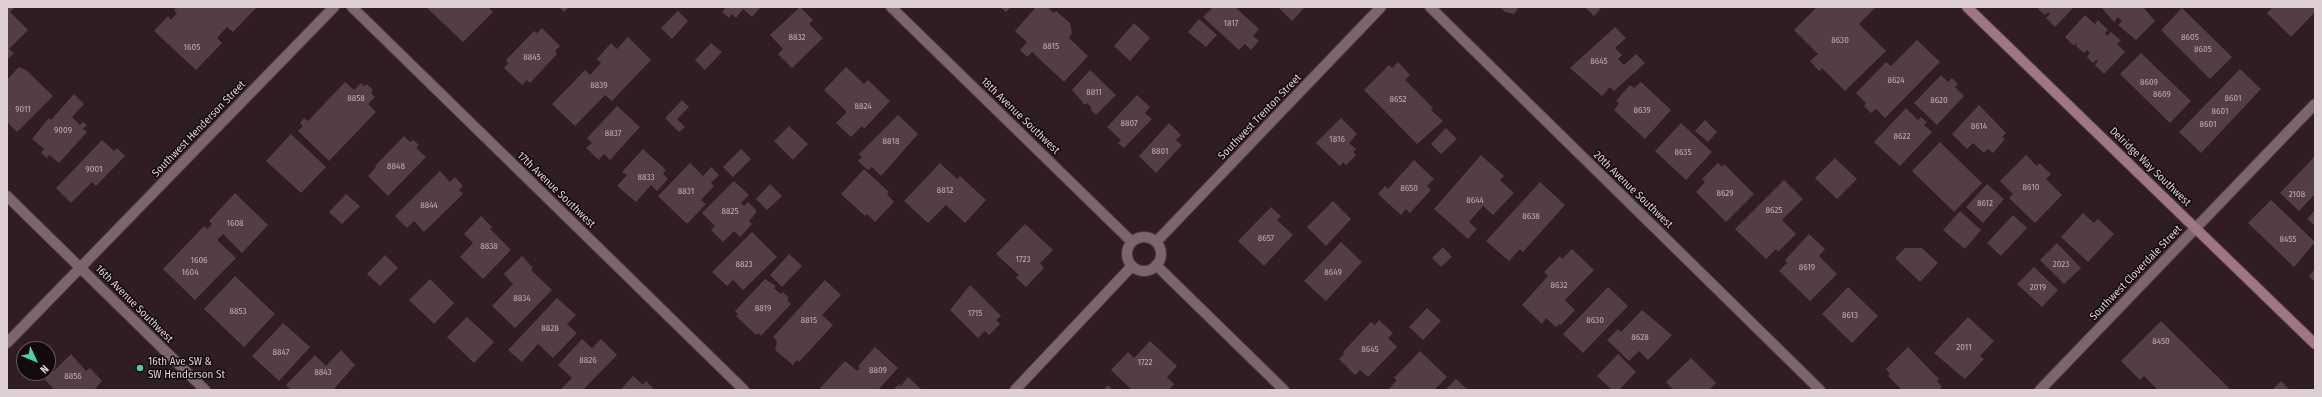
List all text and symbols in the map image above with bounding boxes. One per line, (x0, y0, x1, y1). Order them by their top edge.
house number: 1817 (1224, 18, 1238, 28)
house number: 8832 (789, 32, 805, 42)
house number: 8605 (2181, 32, 2199, 42)
house number: 8630 (1831, 35, 1849, 45)
house number: 8815 (1043, 41, 1059, 51)
house number: 1605 (184, 42, 200, 52)
house number: 8605 (2194, 44, 2212, 54)
house number: 8845 (523, 52, 541, 62)
house number: 8645 (1590, 56, 1608, 66)
street label: Southwest Trenton Street (1216, 71, 1304, 163)
street label: 18th Avenue Southwest (978, 75, 1062, 157)
house number: 8624 (1887, 75, 1905, 85)
house number: 8609 (2140, 77, 2158, 87)
street label: Southwest Henderson Street (150, 78, 248, 180)
house number: 8839 (590, 80, 608, 90)
house number: 8811 (1086, 87, 1102, 97)
house number: 8609 (2153, 89, 2171, 99)
house number: 8858 (347, 93, 365, 103)
house number: 8601 (2225, 93, 2241, 103)
house number: 8652 (1390, 94, 1406, 104)
house number: 8620 (1930, 95, 1948, 105)
house number: 8824 (854, 101, 872, 111)
house number: 9011 (15, 104, 31, 114)
house number: 8639 (1633, 105, 1651, 115)
house number: 8601 (2212, 106, 2228, 116)
house number: 8807 (1120, 118, 1138, 128)
house number: 8601 (2200, 119, 2216, 129)
house number: 8614 (1971, 121, 1987, 131)
house number: 9009 (54, 125, 72, 135)
street label: Delridge Way Southwest (2107, 125, 2193, 209)
house number: 8837 (605, 128, 621, 138)
house number: 8622 (1894, 131, 1910, 141)
house number: 1816 (1329, 134, 1345, 144)
house number: 8818 (883, 136, 899, 146)
house number: 8801 (1152, 146, 1168, 156)
house number: 8635 (1674, 147, 1692, 157)
street label: 17th Avenue Southwest (514, 149, 598, 231)
street label: 20th Avenue Southwest (1590, 149, 1676, 231)
house number: 8848 (387, 161, 405, 171)
house number: 9001 (85, 164, 103, 174)
house number: 8833 (637, 172, 655, 182)
house number: 8610 (2023, 182, 2039, 192)
house number: 8650 (1400, 183, 1418, 193)
house number: 8812 (937, 185, 953, 195)
house number: 8831 (678, 186, 694, 196)
house number: 8629 (1716, 188, 1734, 198)
house number: 2108 (2289, 189, 2305, 199)
house number: 8644 (1466, 195, 1484, 205)
house number: 8612 (1977, 198, 1993, 208)
house number: 8844 (420, 200, 438, 210)
house number: 8625 (1766, 205, 1782, 215)
house number: 8825 (721, 206, 739, 216)
house number: 8638 (1522, 211, 1540, 221)
house number: 1608 (226, 218, 244, 228)
street label: Southwest Cloverdale Street (2087, 223, 2185, 323)
house number: 8657 (1258, 233, 1274, 243)
house number: 8455 (2280, 234, 2296, 244)
house number: 8838 (480, 241, 498, 251)
house number: 1723 (1015, 254, 1031, 264)
house number: 1606 (190, 255, 208, 265)
house number: 8823 (736, 259, 752, 269)
house number: 2023 (2053, 259, 2069, 269)
street label: 16th Avenue Southwest (92, 262, 176, 346)
house number: 8619 (1799, 262, 1815, 272)
house number: 1604 (181, 267, 199, 277)
house number: 8649 (1324, 267, 1342, 277)
house number: 8632 (1551, 280, 1567, 290)
house number: 2019 (2030, 282, 2046, 292)
house number: 8834 (513, 293, 531, 303)
house number: 8819 (755, 303, 771, 313)
house number: 8853 (229, 306, 247, 316)
house number: 1715 (968, 308, 982, 318)
house number: 8613 (1842, 310, 1858, 320)
house number: 8815 (801, 315, 817, 325)
house number: 8630 (1586, 315, 1604, 325)
house number: 8828 (541, 323, 559, 333)
house number: 8628 (1631, 332, 1649, 342)
house number: 8450 (2152, 336, 2170, 346)
north arrow (16, 341, 56, 381)
house number: 2011 (1956, 342, 1972, 352)
house number: 8645 (1361, 344, 1379, 354)
house number: 8847 (273, 347, 289, 357)
place label: 16th Ave SW & SW Henderson St (148, 355, 225, 381)
house number: 8826 (579, 355, 597, 365)
house number: 1722 (1138, 357, 1152, 367)
text: N (37, 362, 51, 376)
marker: 16th Ave SW & SW Henderson St (135, 363, 145, 373)
house number: 8809 (869, 365, 887, 375)
house number: 8843 (314, 367, 332, 377)
house number: 8856 (64, 371, 82, 381)

